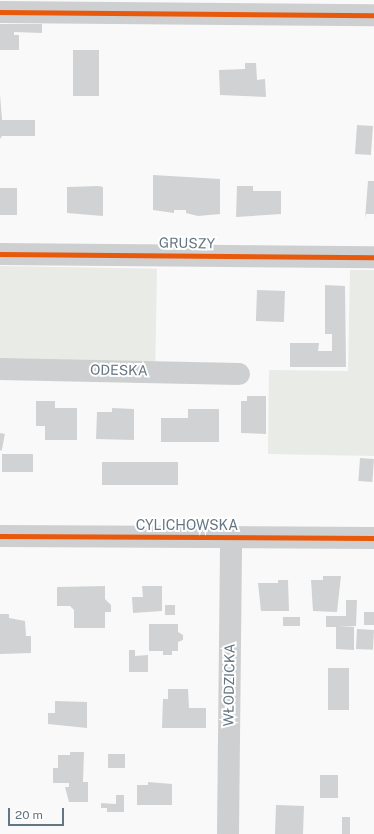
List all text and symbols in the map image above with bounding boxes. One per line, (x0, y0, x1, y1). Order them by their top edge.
street label: GRUSZY (159, 234, 215, 252)
street label: ODESKA (90, 361, 148, 379)
street label: CYLICHOWSKA (136, 517, 238, 533)
street label: WŁODZICKA (220, 643, 238, 727)
scale bar (10, 800, 66, 826)
text: 20 m (15, 808, 43, 822)

